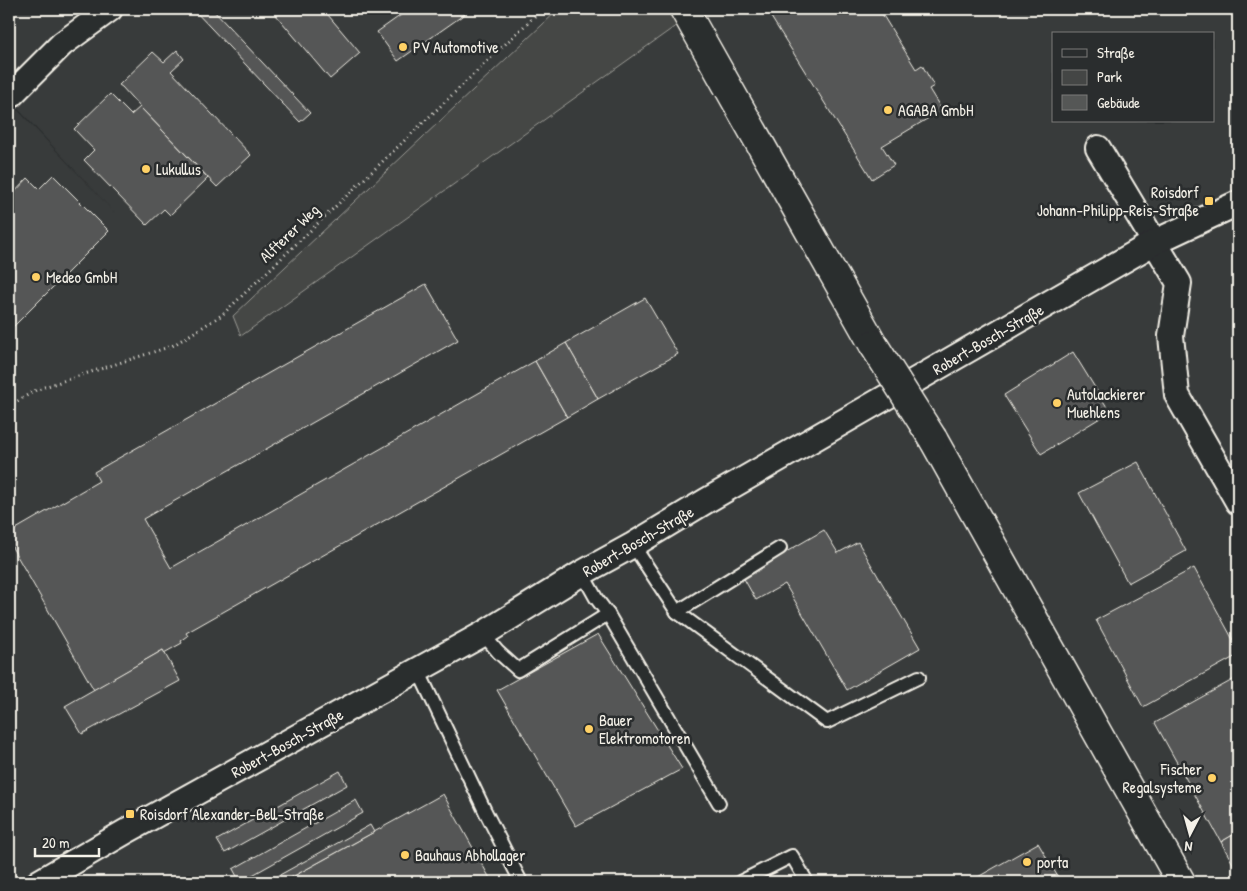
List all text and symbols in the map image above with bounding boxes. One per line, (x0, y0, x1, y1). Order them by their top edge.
legend (1052, 32, 1214, 122)
place label: PV Automotive (413, 36, 499, 58)
marker: PV Automotive (397, 41, 409, 53)
text: Straße (1097, 42, 1135, 63)
text: Park (1097, 66, 1122, 87)
text: Gebäude (1097, 92, 1140, 113)
place label: AGABA GmbH (898, 99, 974, 121)
marker: AGABA GmbH (882, 104, 894, 116)
place label: Lukullus (156, 158, 201, 180)
marker: Lukullus (140, 163, 152, 175)
place label: Roisdorf Johann-Philipp-Reis-Straße (1037, 181, 1200, 221)
marker: Roisdorf Johann-Philipp-Reis-Straße (1203, 195, 1215, 207)
street label: Alfterer Weg (254, 199, 324, 267)
place label: Medeo GmbH (46, 266, 117, 288)
marker: Medeo GmbH (30, 271, 42, 283)
street label: Robert-Bosch-Straße (928, 298, 1048, 380)
place label: Autolackierer Muehlens (1067, 383, 1145, 423)
marker: Autolackierer Muehlens (1051, 397, 1063, 409)
street label: Robert-Bosch-Straße (578, 500, 698, 582)
street label: Robert-Bosch-Straße (227, 703, 348, 783)
place label: Bauer Elektromotoren (599, 709, 691, 749)
marker: Bauer Elektromotoren (583, 723, 595, 735)
place label: Fischer Regalsysteme (1123, 758, 1203, 798)
marker: Fischer Regalsysteme (1206, 772, 1218, 784)
place label: Roisdorf Alexander-Bell-Straße (140, 803, 325, 825)
marker: Roisdorf Alexander-Bell-Straße (124, 808, 136, 820)
north arrow (1164, 808, 1214, 858)
scale bar (35, 826, 99, 858)
text: 20 m (42, 832, 69, 853)
text: N (1183, 838, 1193, 857)
place label: Bauhaus Abhollager (415, 844, 525, 866)
marker: Bauhaus Abhollager (399, 849, 411, 861)
place label: porta (1037, 851, 1068, 873)
marker: porta (1021, 856, 1033, 868)

